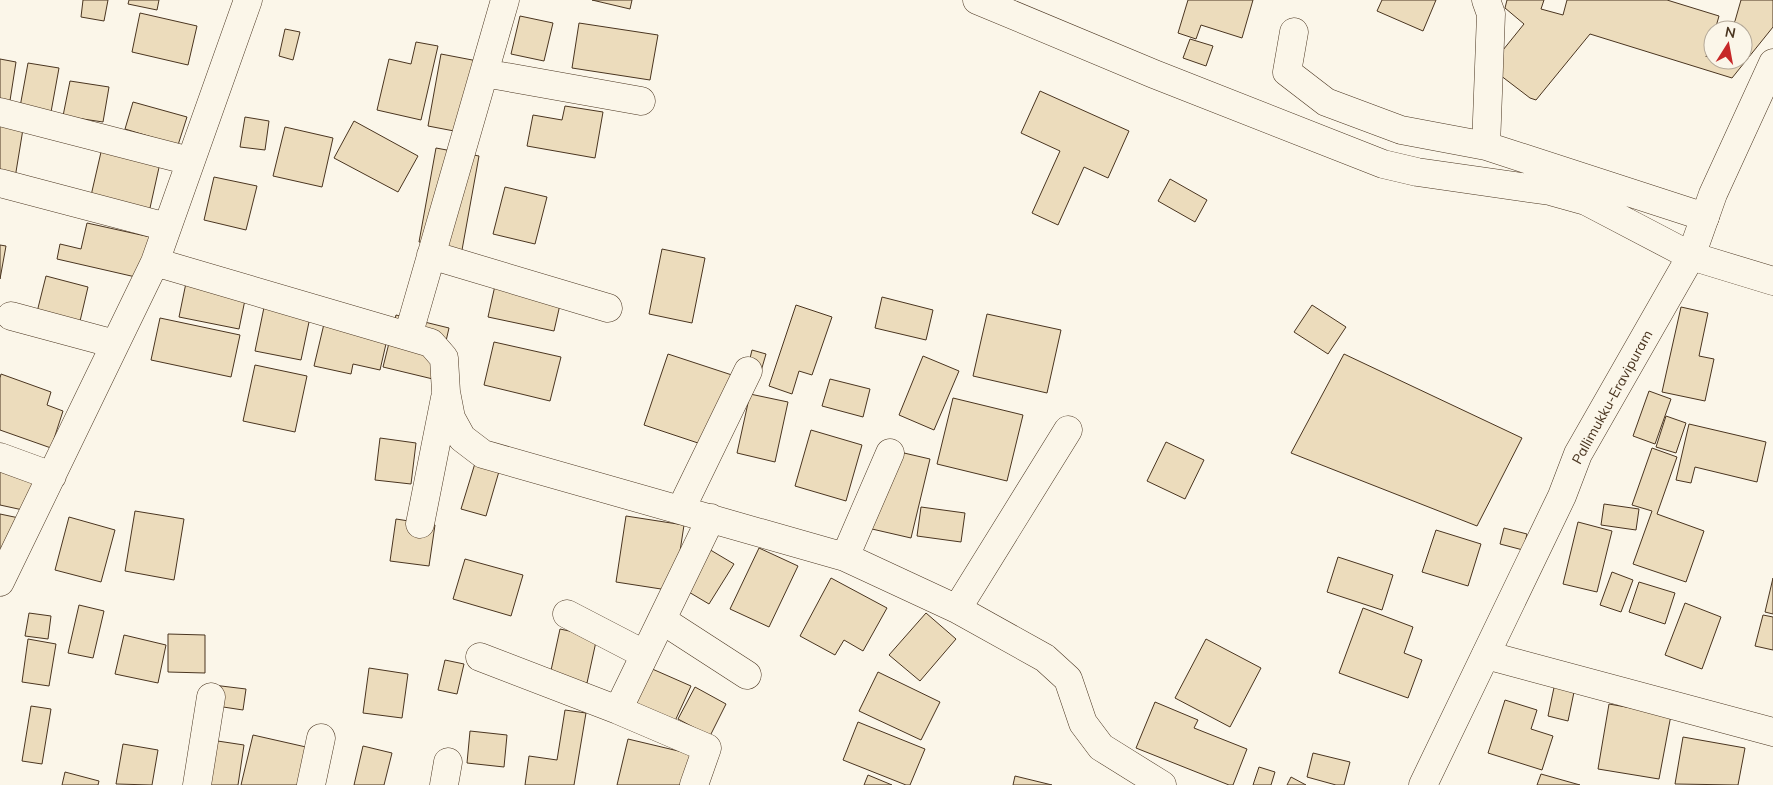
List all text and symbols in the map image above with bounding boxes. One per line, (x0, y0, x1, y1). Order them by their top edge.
north arrow (1703, 20, 1753, 70)
text: N (1724, 22, 1737, 42)
street label: Pallimukku-Eravipuram (1568, 327, 1656, 467)

